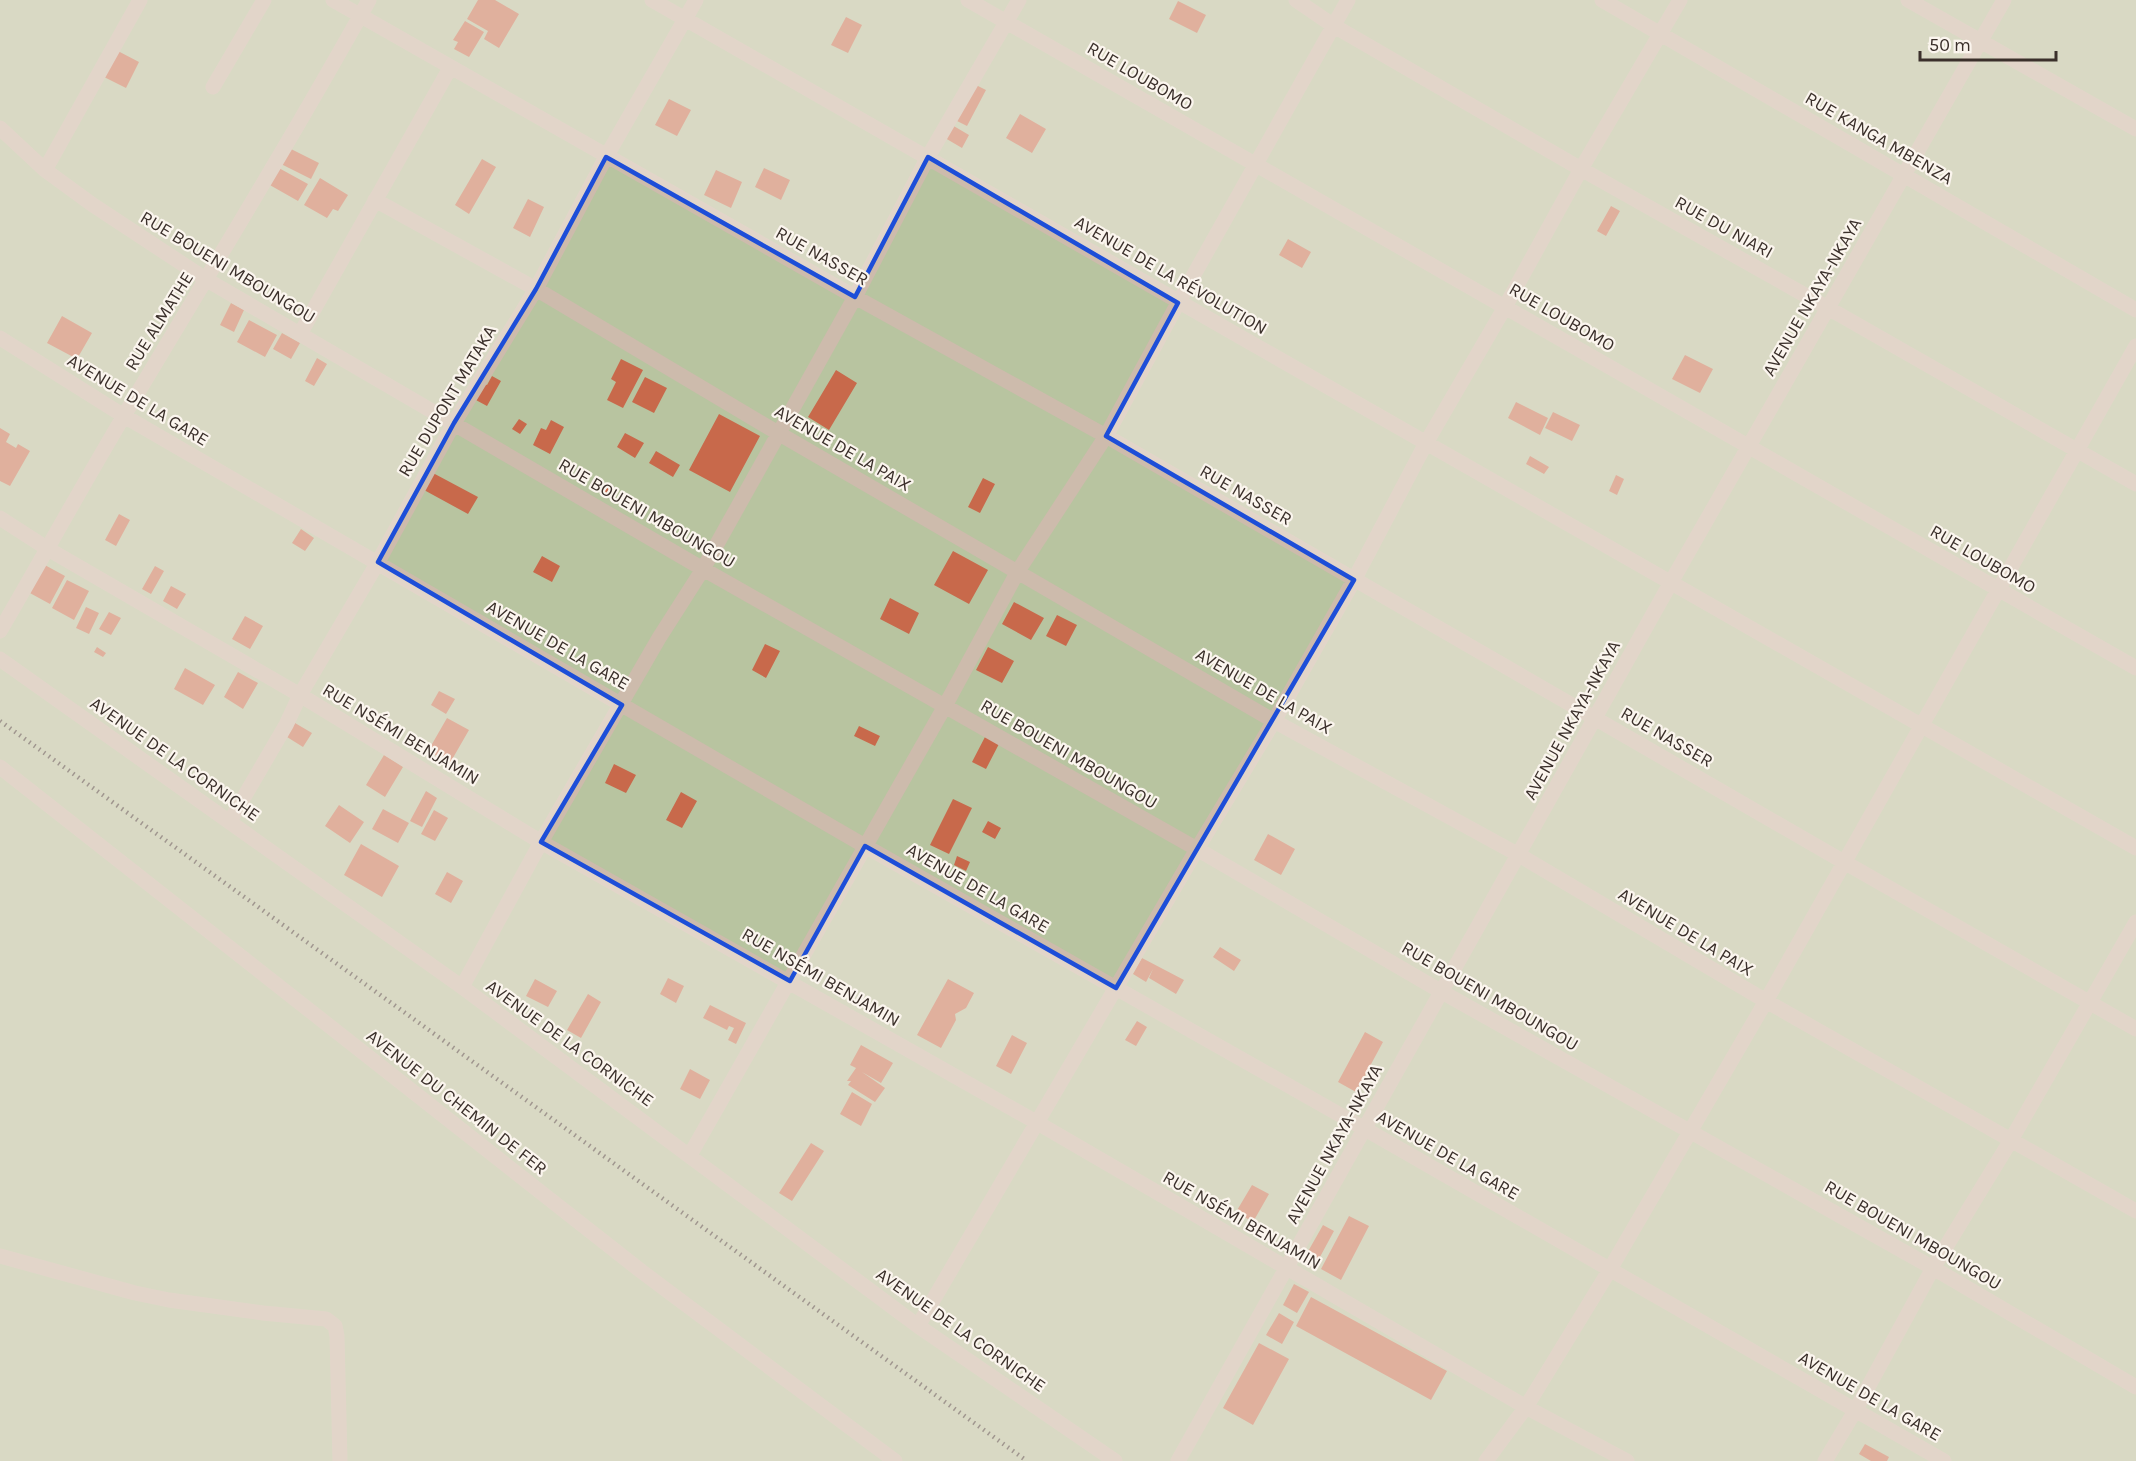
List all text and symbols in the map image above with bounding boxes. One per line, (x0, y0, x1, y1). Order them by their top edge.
scale bar (1920, 24, 2056, 62)
text: 50 m (1929, 34, 1971, 56)
street label: RUE LOUBOMO (1083, 37, 1197, 115)
street label: RUE KANGA MBENZA (1801, 87, 1957, 189)
street label: RUE DU NIARI (1671, 191, 1777, 263)
street label: RUE BOUENI MBOUNGOU (136, 206, 320, 328)
street label: AVENUE DE LA RÉVOLUTION (1071, 210, 1272, 339)
street label: AVENUE NKAYA-NKAYA (1758, 214, 1866, 380)
street label: RUE NASSER (772, 221, 872, 291)
street label: RUE ALMATHE (120, 268, 198, 374)
street label: RUE LOUBOMO (1505, 278, 1619, 356)
street label: RUE DUPONT MATAKA (393, 321, 501, 481)
street label: AVENUE DE LA GARE (63, 349, 213, 451)
street label: AVENUE DE LA PAIX (771, 400, 915, 496)
street label: RUE BOUENI MBOUNGOU (555, 453, 739, 573)
street label: RUE NASSER (1196, 460, 1296, 530)
street label: RUE LOUBOMO (1926, 520, 2040, 598)
street label: AVENUE DE LA GARE (483, 595, 633, 695)
street label: AVENUE NKAYA-NKAYA (1519, 636, 1625, 804)
street label: AVENUE DE LA PAIX (1192, 643, 1336, 739)
street label: RUE NSÉMI BENJAMIN (319, 678, 484, 789)
street label: AVENUE DE LA CORNICHE (86, 692, 264, 826)
street label: RUE BOUENI MBOUNGOU (977, 694, 1161, 814)
street label: RUE NASSER (1617, 702, 1717, 772)
street label: AVENUE DE LA GARE (903, 838, 1053, 938)
street label: AVENUE DE LA PAIX (1614, 883, 1758, 981)
street label: RUE NSÉMI BENJAMIN (738, 922, 904, 1031)
street label: RUE BOUENI MBOUNGOU (1398, 936, 1582, 1056)
street label: AVENUE DE LA CORNICHE (482, 975, 658, 1111)
street label: AVENUE DU CHEMIN DE FER (362, 1025, 552, 1179)
street label: AVENUE NKAYA-NKAYA (1281, 1060, 1387, 1228)
street label: AVENUE DE LA GARE (1373, 1105, 1523, 1205)
street label: RUE NSÉMI BENJAMIN (1159, 1165, 1325, 1274)
street label: RUE BOUENI MBOUNGOU (1821, 1175, 2005, 1295)
street label: AVENUE DE LA CORNICHE (872, 1263, 1050, 1397)
street label: AVENUE DE LA GARE (1795, 1346, 1945, 1446)

